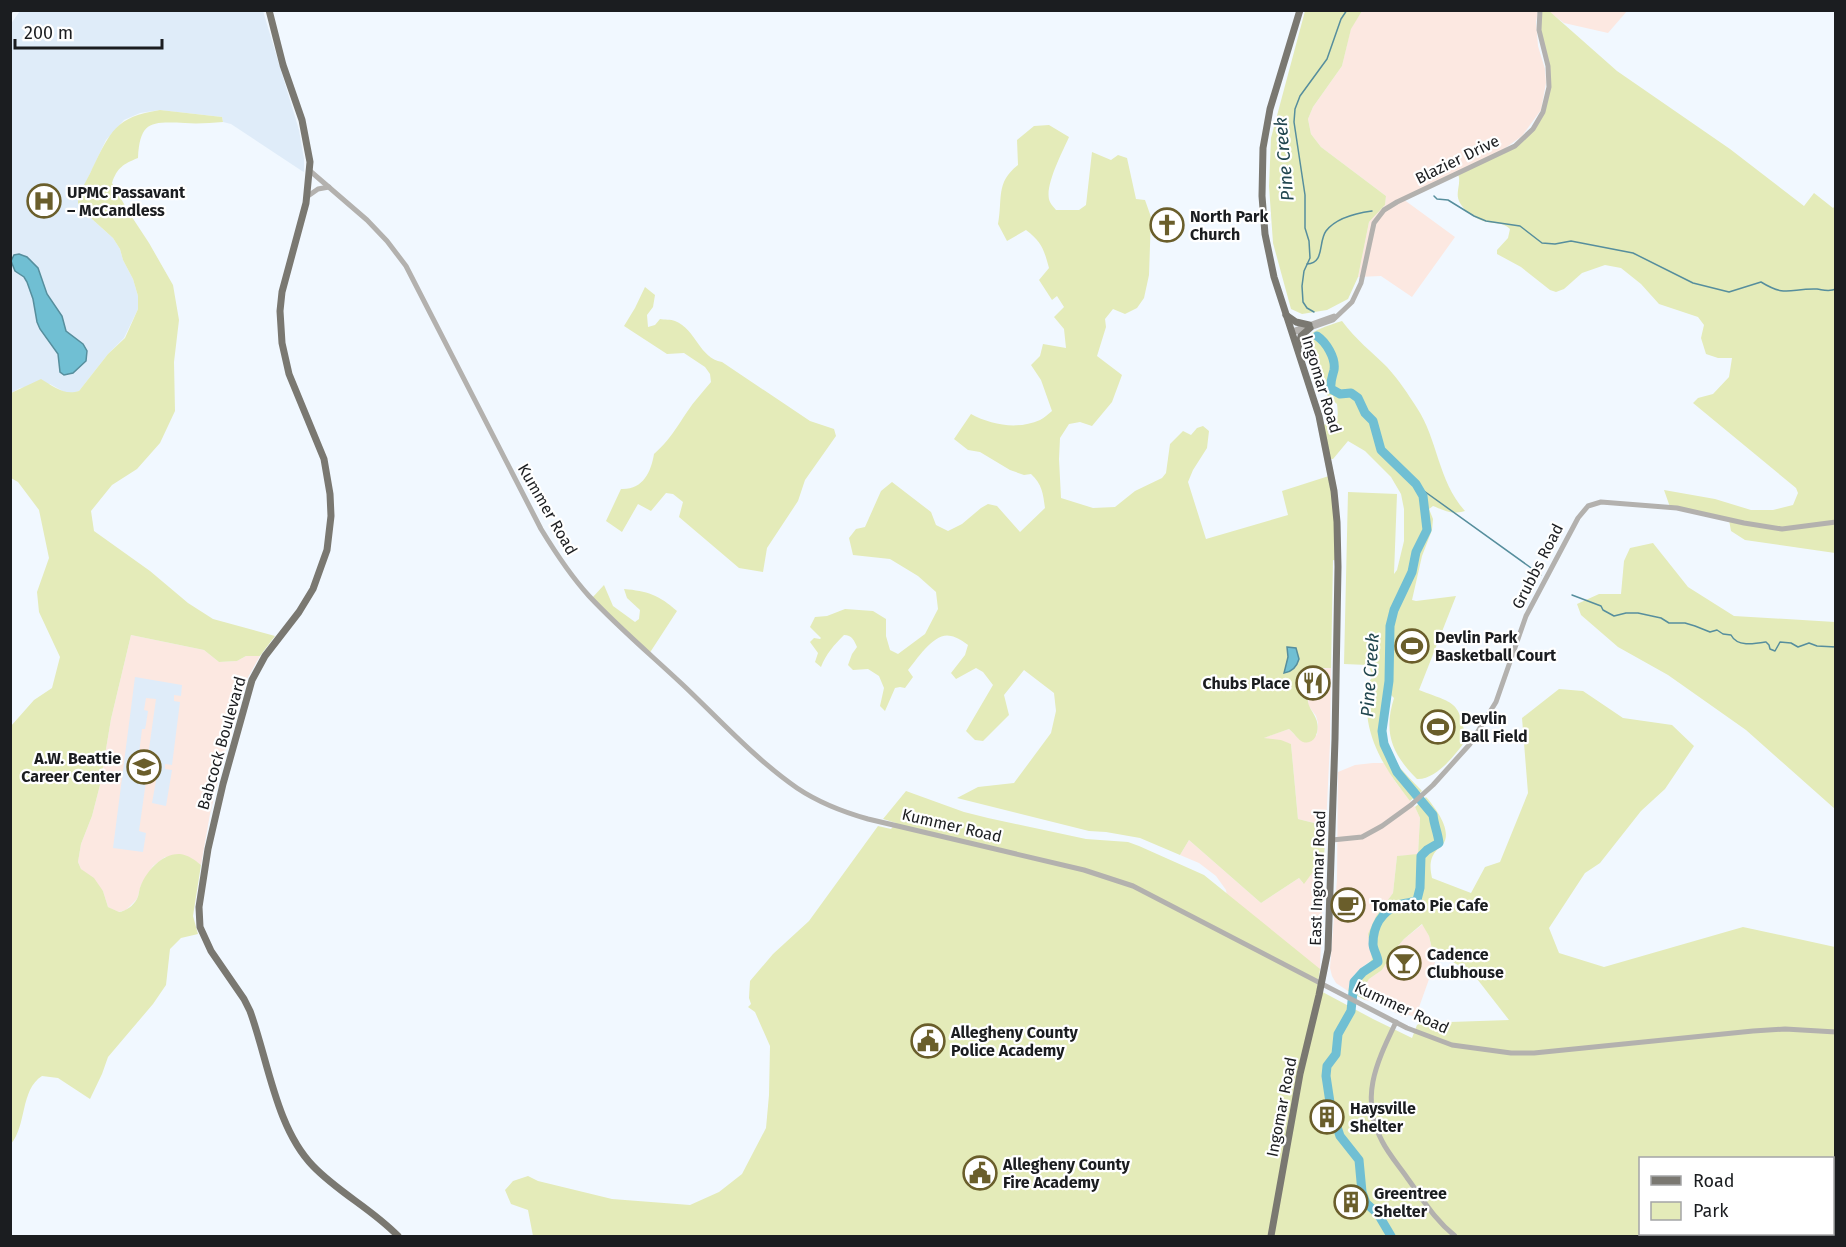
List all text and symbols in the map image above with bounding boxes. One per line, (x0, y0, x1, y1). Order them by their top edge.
scale bar (15, 12, 162, 50)
text: 200 m (24, 22, 73, 44)
water label: Pine Creek (1269, 116, 1299, 202)
street label: Blazier Drive (1412, 131, 1502, 188)
hospital icon: UPMC Passavant – McCandless (26, 183, 62, 219)
place label: UPMC Passavant – McCandless (67, 183, 186, 220)
church icon: North Park Church (1149, 207, 1185, 243)
place label: North Park Church (1190, 207, 1269, 244)
street label: Ingomar Road (1298, 333, 1345, 435)
street label: Kummer Road (514, 460, 581, 558)
street label: Grubbs Road (1508, 520, 1567, 612)
sports icon: Devlin Park Basketball Court (1394, 628, 1430, 664)
place label: Devlin Park Basketball Court (1435, 628, 1557, 665)
water label: Pine Creek (1356, 632, 1384, 718)
restaurant icon: Chubs Place (1295, 665, 1331, 701)
street label: Babcock Boulevard (193, 674, 250, 812)
place label: Chubs Place (1202, 674, 1290, 693)
sports icon: Devlin Ball Field (1420, 709, 1456, 745)
place label: Devlin Ball Field (1461, 709, 1528, 746)
place label: A.W. Beattie Career Center (21, 749, 122, 786)
school or university icon: A.W. Beattie Career Center (126, 749, 162, 785)
street label: Kummer Road (900, 805, 1004, 846)
street label: East Ingomar Road (1306, 810, 1329, 946)
cafe icon: Tomato Pie Cafe (1330, 887, 1366, 923)
place label: Tomato Pie Cafe (1371, 896, 1488, 915)
bar icon: Cadence Clubhouse (1386, 945, 1422, 981)
place label: Cadence Clubhouse (1427, 945, 1504, 982)
street label: Kummer Road (1352, 977, 1452, 1038)
public building icon: Allegheny County Police Academy (910, 1023, 946, 1059)
place label: Allegheny County Police Academy (950, 1023, 1078, 1060)
street label: Ingomar Road (1263, 1056, 1300, 1159)
building icon: Haysville Shelter (1309, 1099, 1345, 1135)
place label: Haysville Shelter (1350, 1099, 1416, 1136)
public building icon: Allegheny County Fire Academy (962, 1155, 998, 1191)
place label: Allegheny County Fire Academy (1002, 1155, 1130, 1192)
legend (1639, 1157, 1834, 1235)
text: Road (1693, 1170, 1735, 1192)
building icon: Greentree Shelter (1333, 1184, 1369, 1220)
place label: Greentree Shelter (1374, 1184, 1447, 1221)
text: Park (1693, 1200, 1729, 1222)

